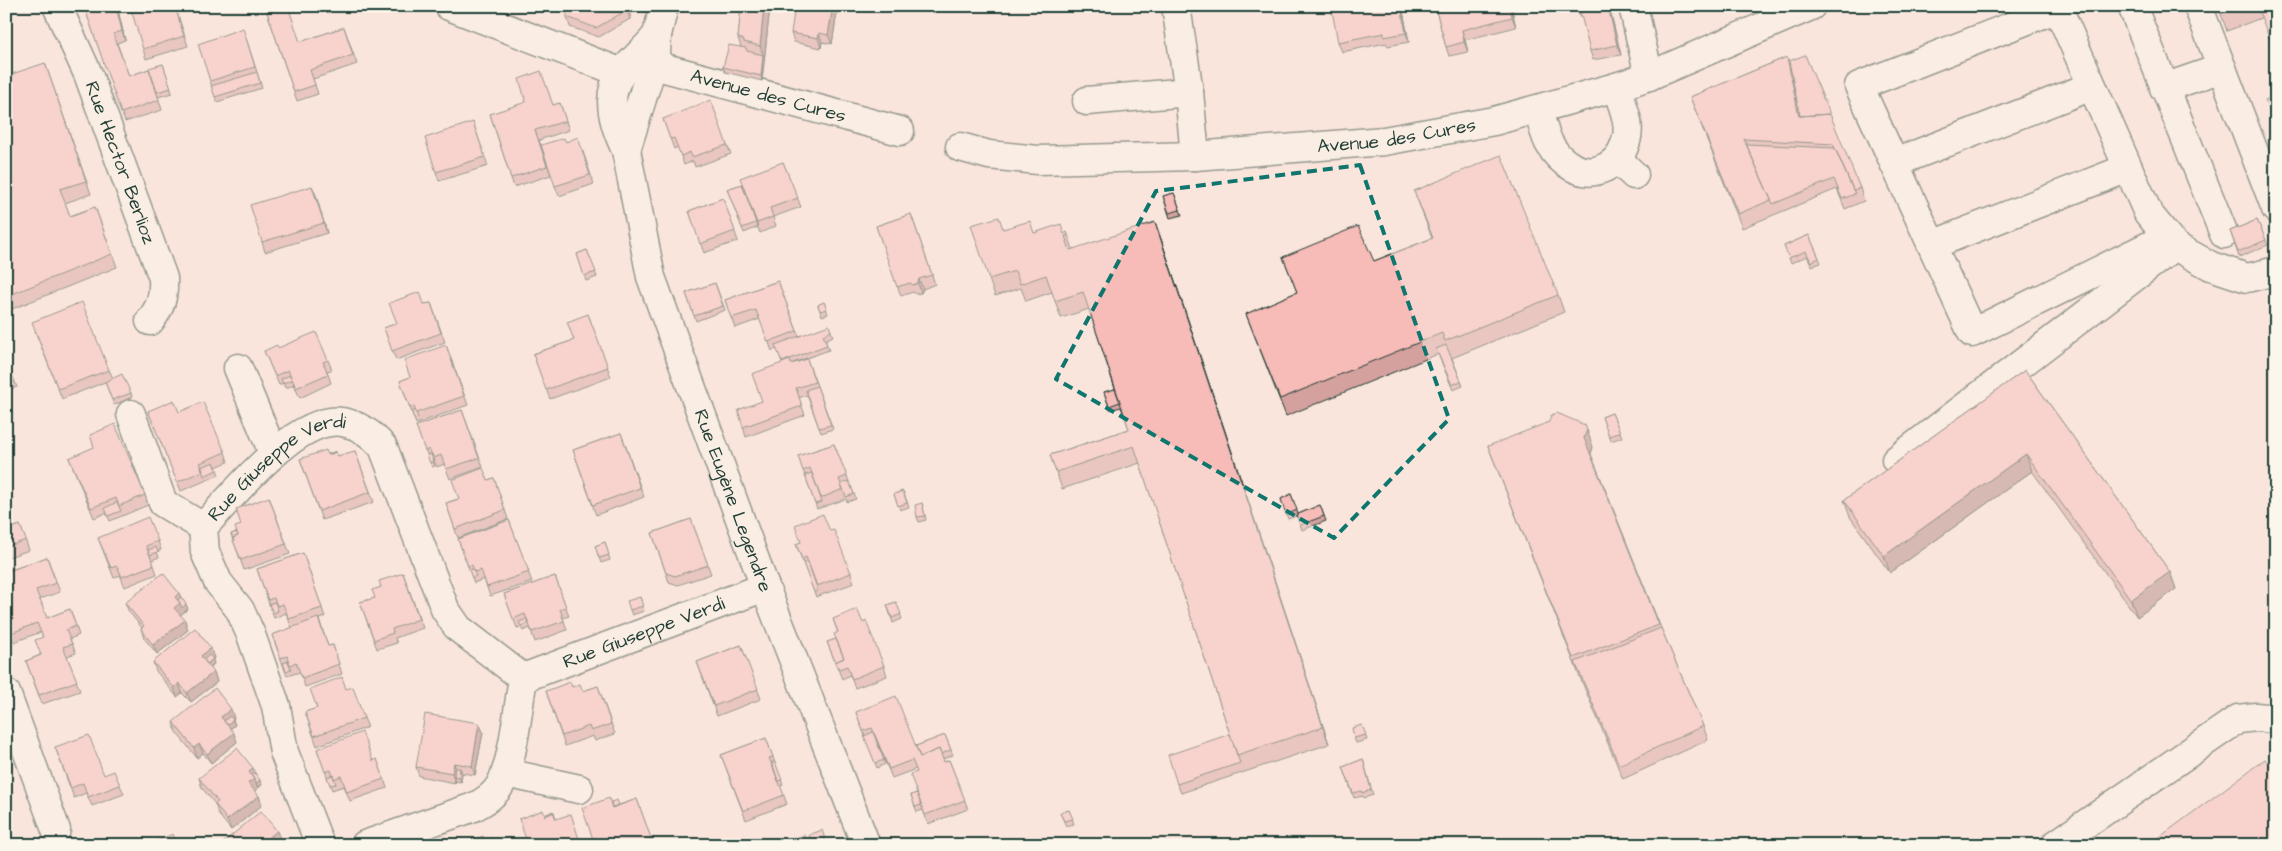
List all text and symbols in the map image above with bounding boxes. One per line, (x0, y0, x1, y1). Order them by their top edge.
street label: Avenue des Cures (688, 62, 849, 129)
street label: Rue Hector Berlioz (78, 77, 163, 248)
street label: Avenue des Cures (1316, 111, 1478, 160)
street label: Rue Eugène Legendre (687, 405, 779, 596)
street label: Rue Giuseppe Verdi (201, 408, 349, 527)
street label: Rue Giuseppe Verdi (559, 590, 729, 675)

